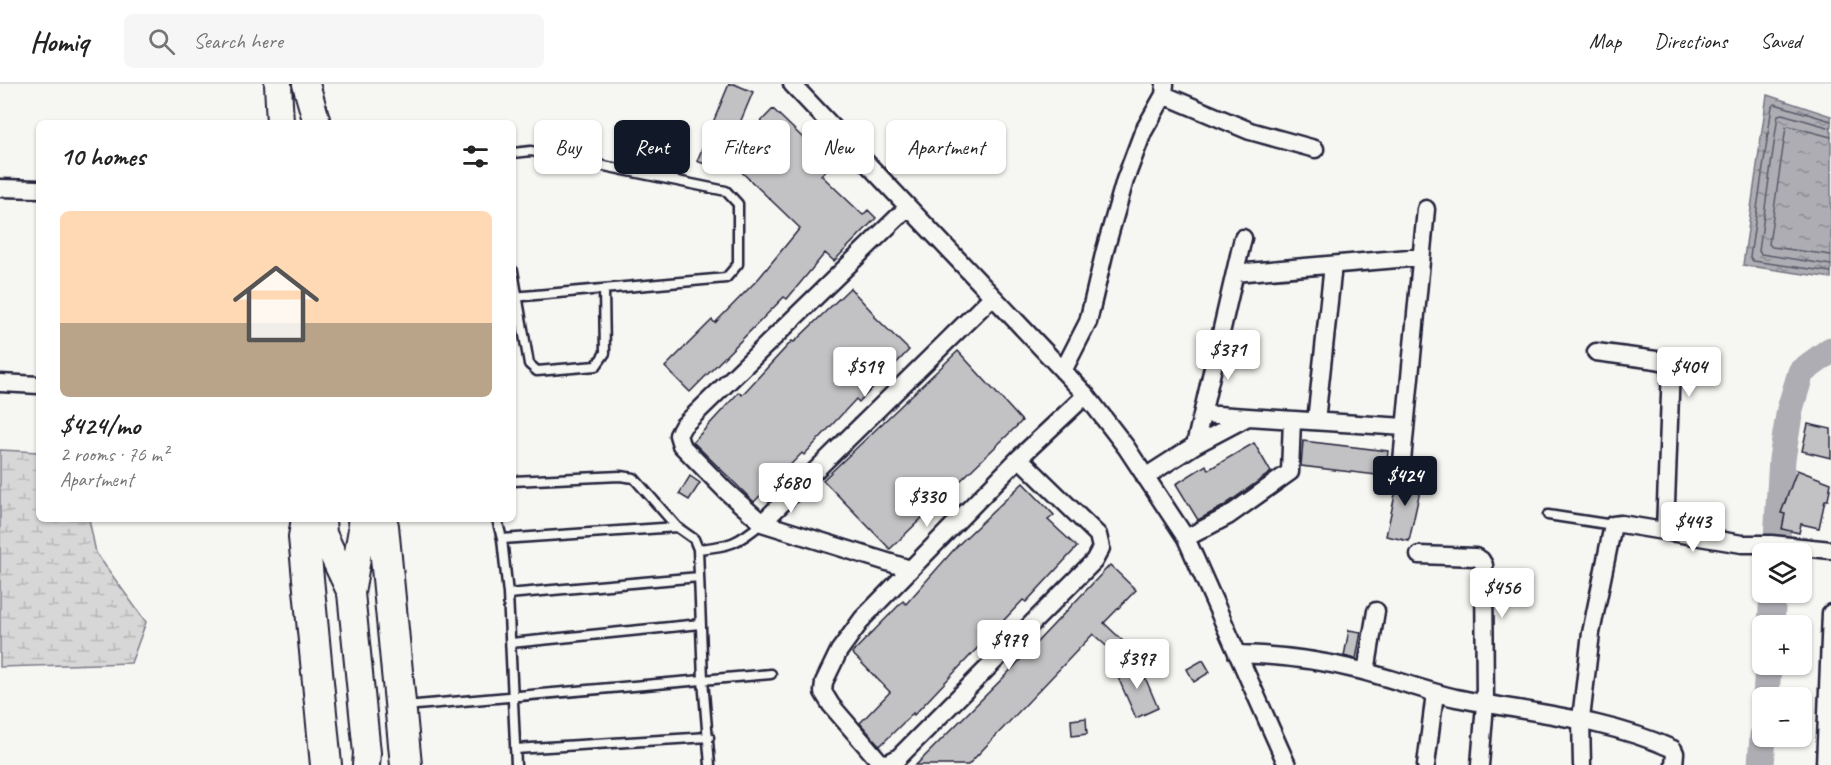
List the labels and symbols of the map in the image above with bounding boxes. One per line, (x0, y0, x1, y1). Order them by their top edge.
pin: $371 (1192, 330, 1264, 381)
pin: $519 (829, 347, 901, 398)
pin: $404 (1653, 347, 1725, 398)
pin: $424 (1369, 456, 1441, 507)
pin: $680 (755, 463, 827, 514)
pin: $330 (891, 477, 963, 528)
pin: $443 (1657, 502, 1729, 553)
pin: $456 (1466, 568, 1538, 619)
pin: $979 (973, 620, 1045, 671)
pin: $397 (1101, 639, 1173, 690)

